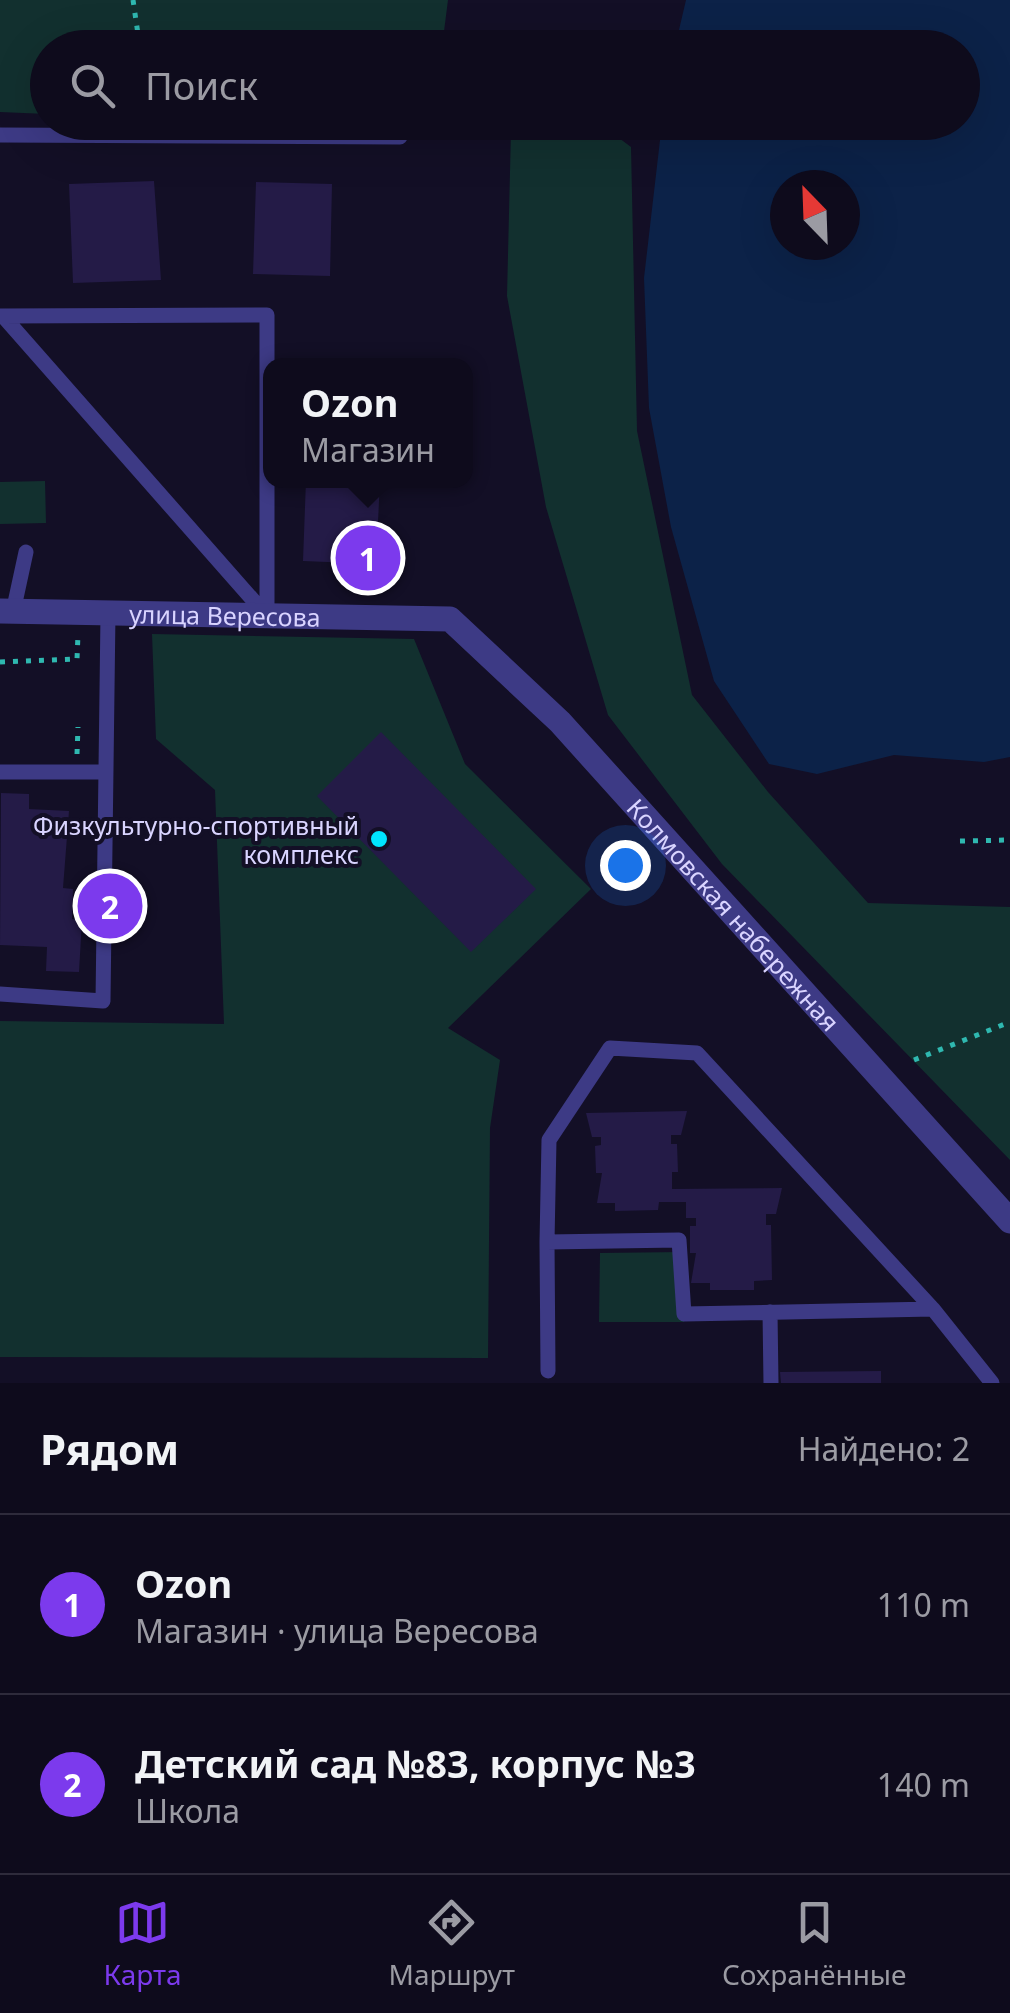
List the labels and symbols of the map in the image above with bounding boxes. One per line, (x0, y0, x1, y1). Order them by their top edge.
north arrow (770, 170, 860, 260)
pin: 1 (336, 520, 400, 596)
street label: улица Вересова (129, 596, 321, 634)
street label: Колмовская набережная (620, 791, 847, 1038)
place label: Физкультурно-спортивный комплекс (33, 808, 359, 871)
marker: Физкультурно-спортивный комплекс (368, 828, 390, 850)
your location (600, 840, 651, 891)
pin: 2 (78, 868, 142, 944)

